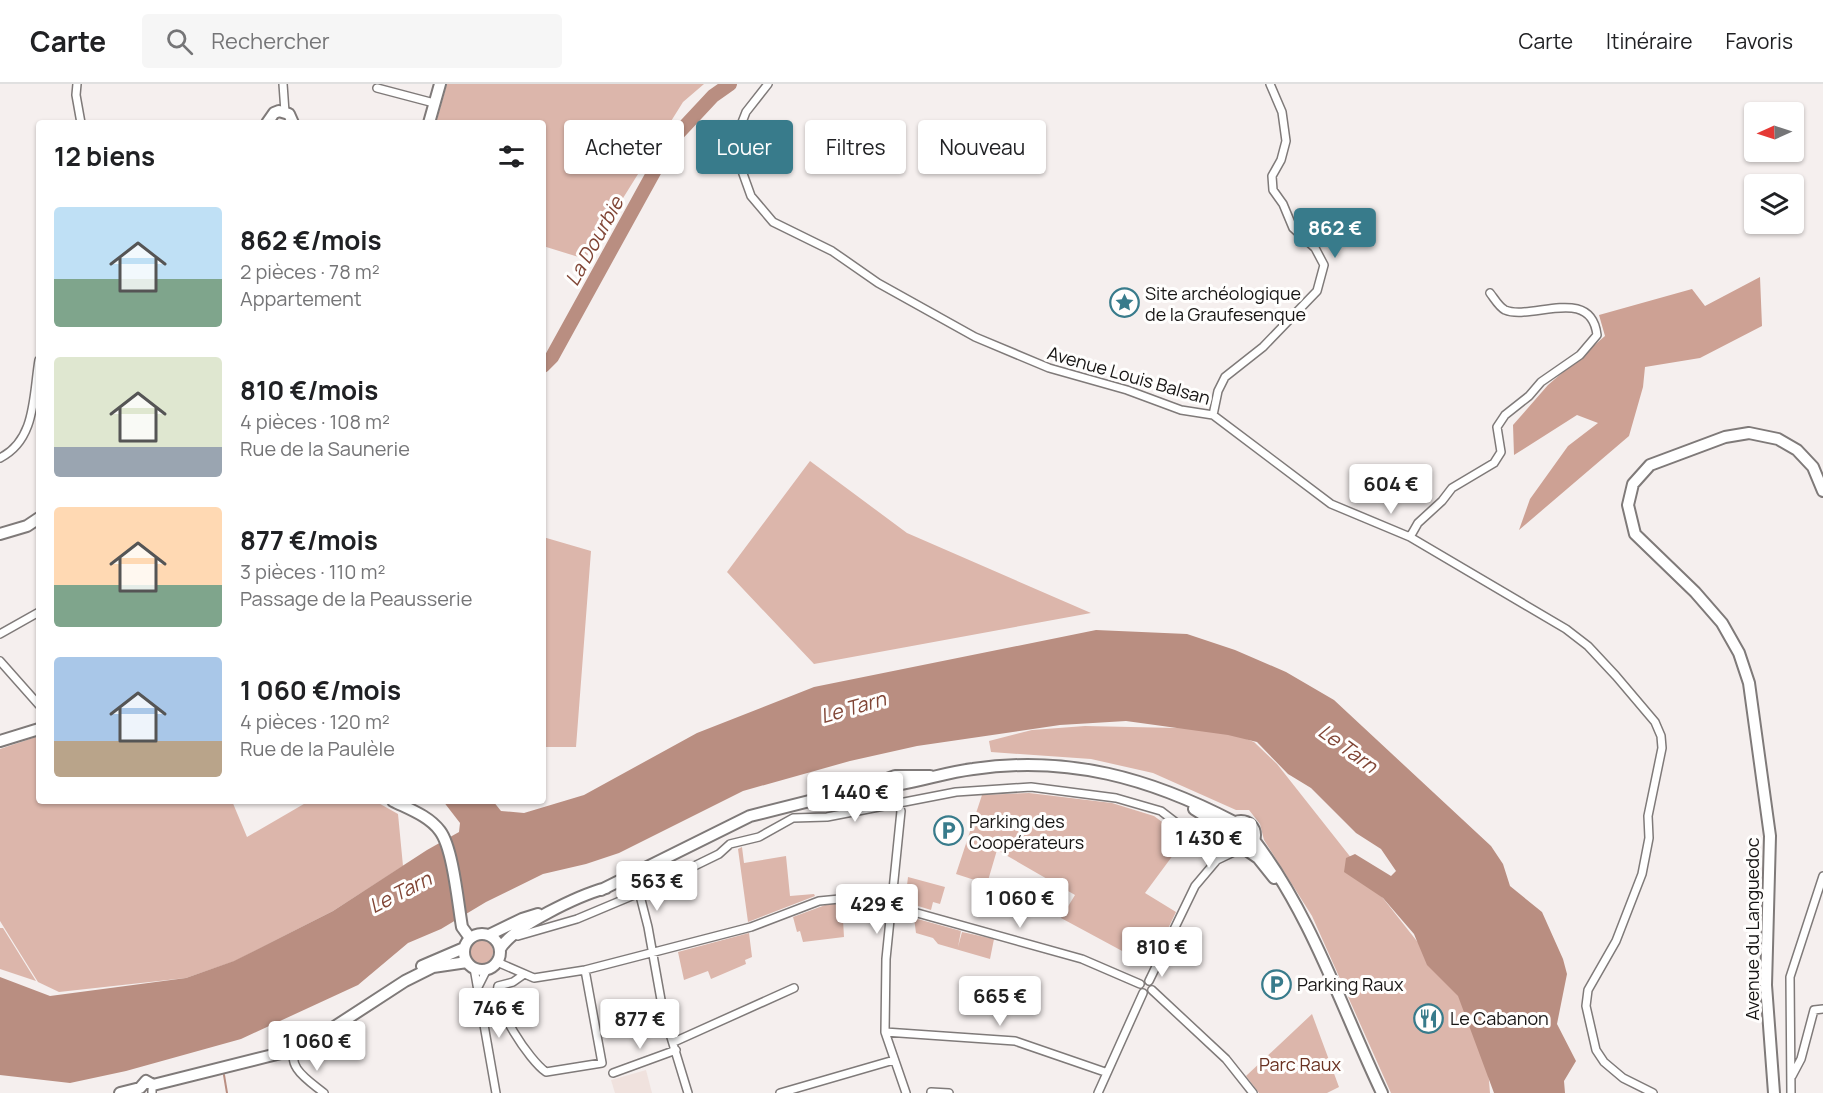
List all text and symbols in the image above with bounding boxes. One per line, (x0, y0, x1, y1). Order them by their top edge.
search box (142, 14, 562, 68)
text: Carte (30, 22, 106, 60)
icon: search (163, 25, 196, 58)
text: Rechercher (211, 26, 330, 56)
text: Carte (1519, 27, 1573, 55)
text: Itinéraire (1606, 27, 1692, 55)
text: Favoris (1725, 27, 1793, 55)
north arrow (1744, 102, 1804, 162)
map controls (1744, 102, 1804, 234)
chip: Acheter (564, 120, 684, 174)
chip: Louer (696, 120, 793, 174)
chip: Filtres (805, 120, 906, 174)
chip: Nouveau (918, 120, 1046, 174)
text: 12 biens (54, 138, 155, 174)
icon: filters (495, 140, 528, 173)
button: layers (1744, 174, 1804, 234)
water label: La Dourbie (558, 191, 630, 290)
pin: 862 € (1293, 208, 1377, 259)
text: 862 € (1308, 214, 1362, 241)
text: 862 €/mois (240, 222, 382, 258)
icon: home (102, 231, 174, 303)
text: 2 pièces · 78 m² (240, 258, 380, 285)
place label: Site archéologique de la Graufesenque (1145, 281, 1306, 326)
text: Appartement (240, 285, 362, 312)
place icon: Site archéologique de la Graufesenque (1108, 287, 1140, 319)
street label: Avenue Louis Balsan (1045, 340, 1213, 410)
text: 810 €/mois (240, 372, 378, 408)
icon: home (102, 381, 174, 453)
text: 4 pièces · 108 m² (240, 408, 390, 435)
text: Rue de la Saunerie (240, 435, 410, 462)
pin: 604 € (1349, 464, 1433, 515)
text: 604 € (1363, 470, 1419, 497)
text: 877 €/mois (240, 522, 378, 558)
icon: home (102, 531, 174, 603)
text: 3 pièces · 110 m² (240, 558, 386, 585)
text: Passage de la Peausserie (240, 585, 472, 612)
text: 1 060 €/mois (240, 672, 401, 708)
icon: home (102, 681, 174, 753)
water label: Le Tarn (817, 685, 890, 729)
text: 4 pièces · 120 m² (240, 708, 390, 735)
water label: Le Tarn (1313, 717, 1384, 779)
text: Rue de la Paulèle (240, 735, 395, 762)
pin: 1 440 € (800, 772, 910, 823)
text: 1 440 € (821, 778, 889, 805)
place label: Parking des Coopérateurs (969, 809, 1084, 854)
parking icon: Parking des Coopérateurs (932, 815, 964, 847)
pin: 1 430 € (1154, 818, 1264, 869)
text: 1 430 € (1175, 824, 1243, 851)
street label: Avenue du Languedoc (1740, 837, 1764, 1021)
pin: 563 € (615, 861, 699, 912)
water label: Le Tarn (364, 864, 437, 919)
text: 563 € (630, 867, 684, 894)
pin: 1 060 € (965, 878, 1075, 929)
pin: 429 € (835, 884, 919, 935)
text: 1 060 € (985, 884, 1055, 911)
text: 429 € (850, 890, 904, 917)
pin: 810 € (1120, 927, 1204, 978)
text: 810 € (1136, 933, 1188, 960)
parking icon: Parking Raux (1260, 968, 1292, 1000)
place label: Parking Raux (1297, 972, 1404, 996)
pin: 665 € (958, 976, 1042, 1027)
text: 665 € (973, 982, 1027, 1009)
pin: 746 € (457, 988, 541, 1039)
text: 746 € (473, 994, 525, 1021)
pin: 877 € (598, 999, 682, 1050)
restaurant icon: Le Cabanon (1413, 1002, 1445, 1034)
text: 877 € (614, 1005, 666, 1032)
place label: Le Cabanon (1450, 1006, 1549, 1030)
pin: 1 060 € (262, 1021, 372, 1072)
text: 1 060 € (282, 1027, 352, 1054)
park label: Parc Raux (1259, 1052, 1341, 1076)

